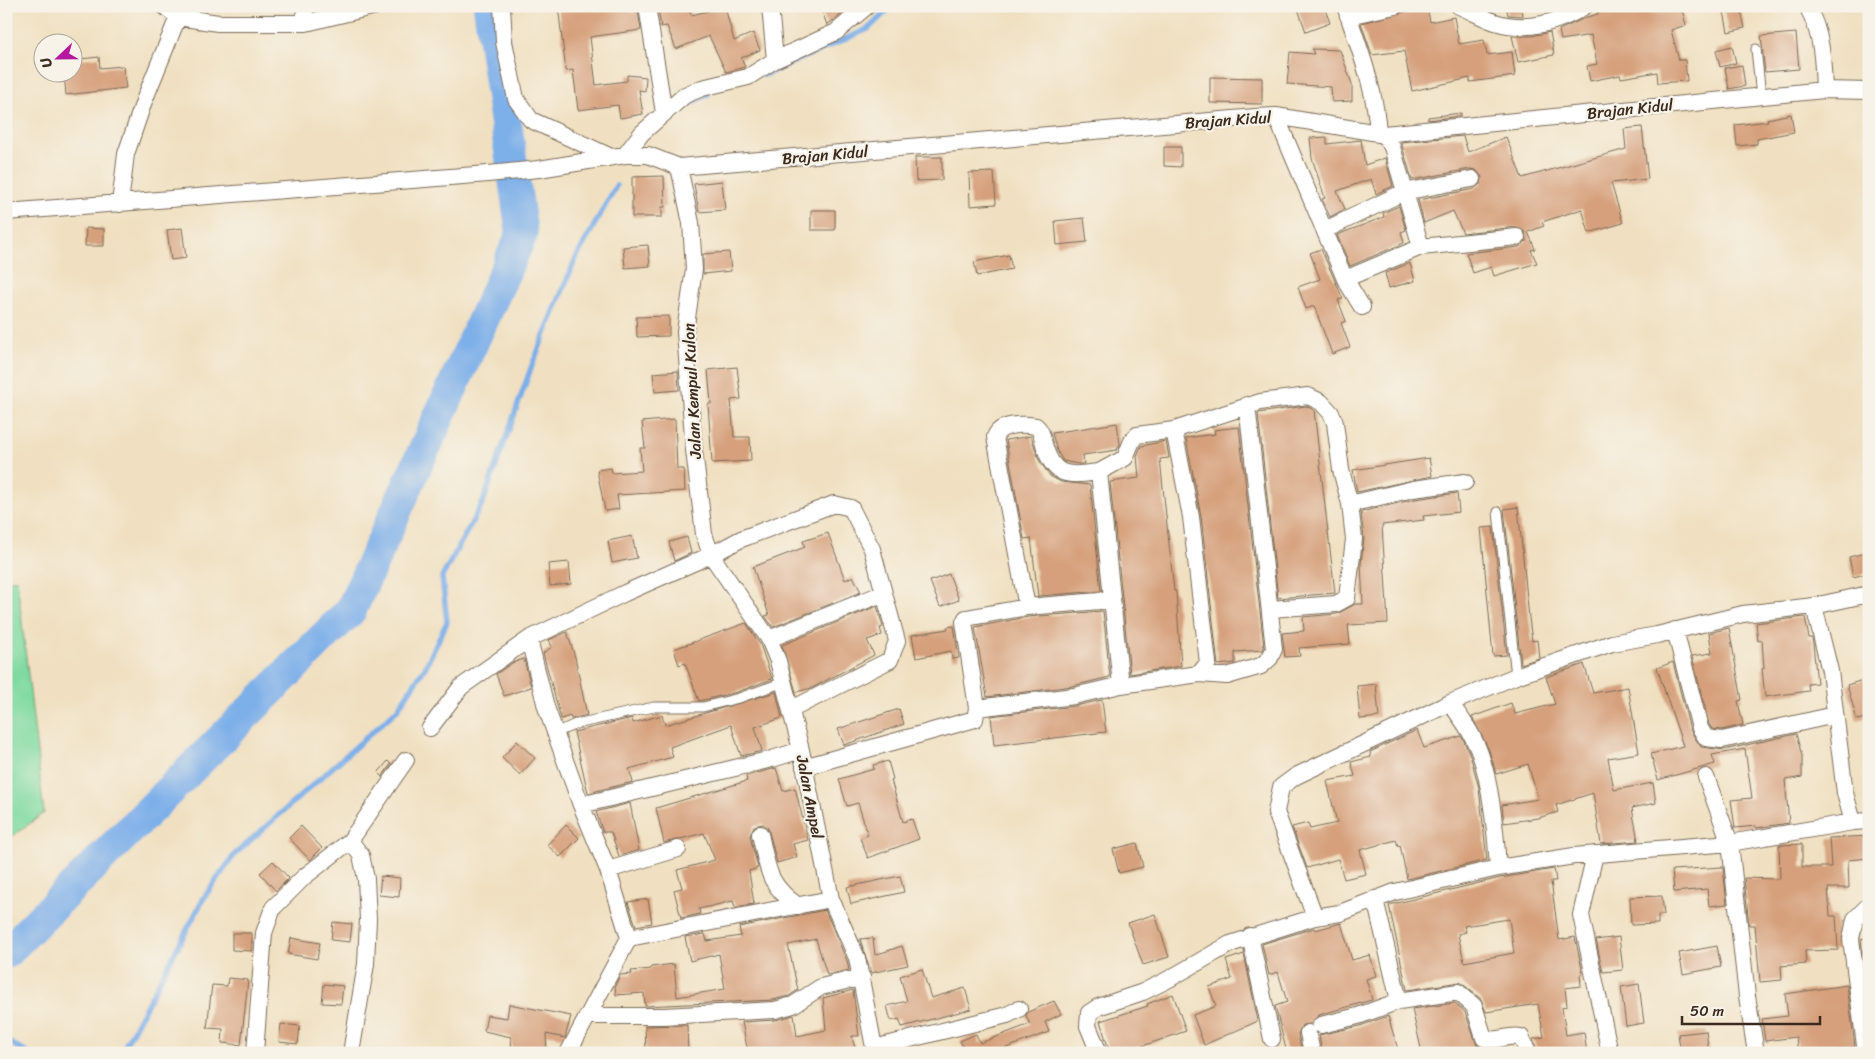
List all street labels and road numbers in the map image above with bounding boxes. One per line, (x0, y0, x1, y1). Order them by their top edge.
street label: Brajan Kidul (1585, 90, 1675, 128)
street label: Brajan Kidul (1184, 102, 1273, 137)
street label: Brajan Kidul (781, 137, 870, 173)
street label: Jalan Kempul Kulon (674, 322, 710, 461)
street label: Jalan Ampel (788, 752, 832, 842)

